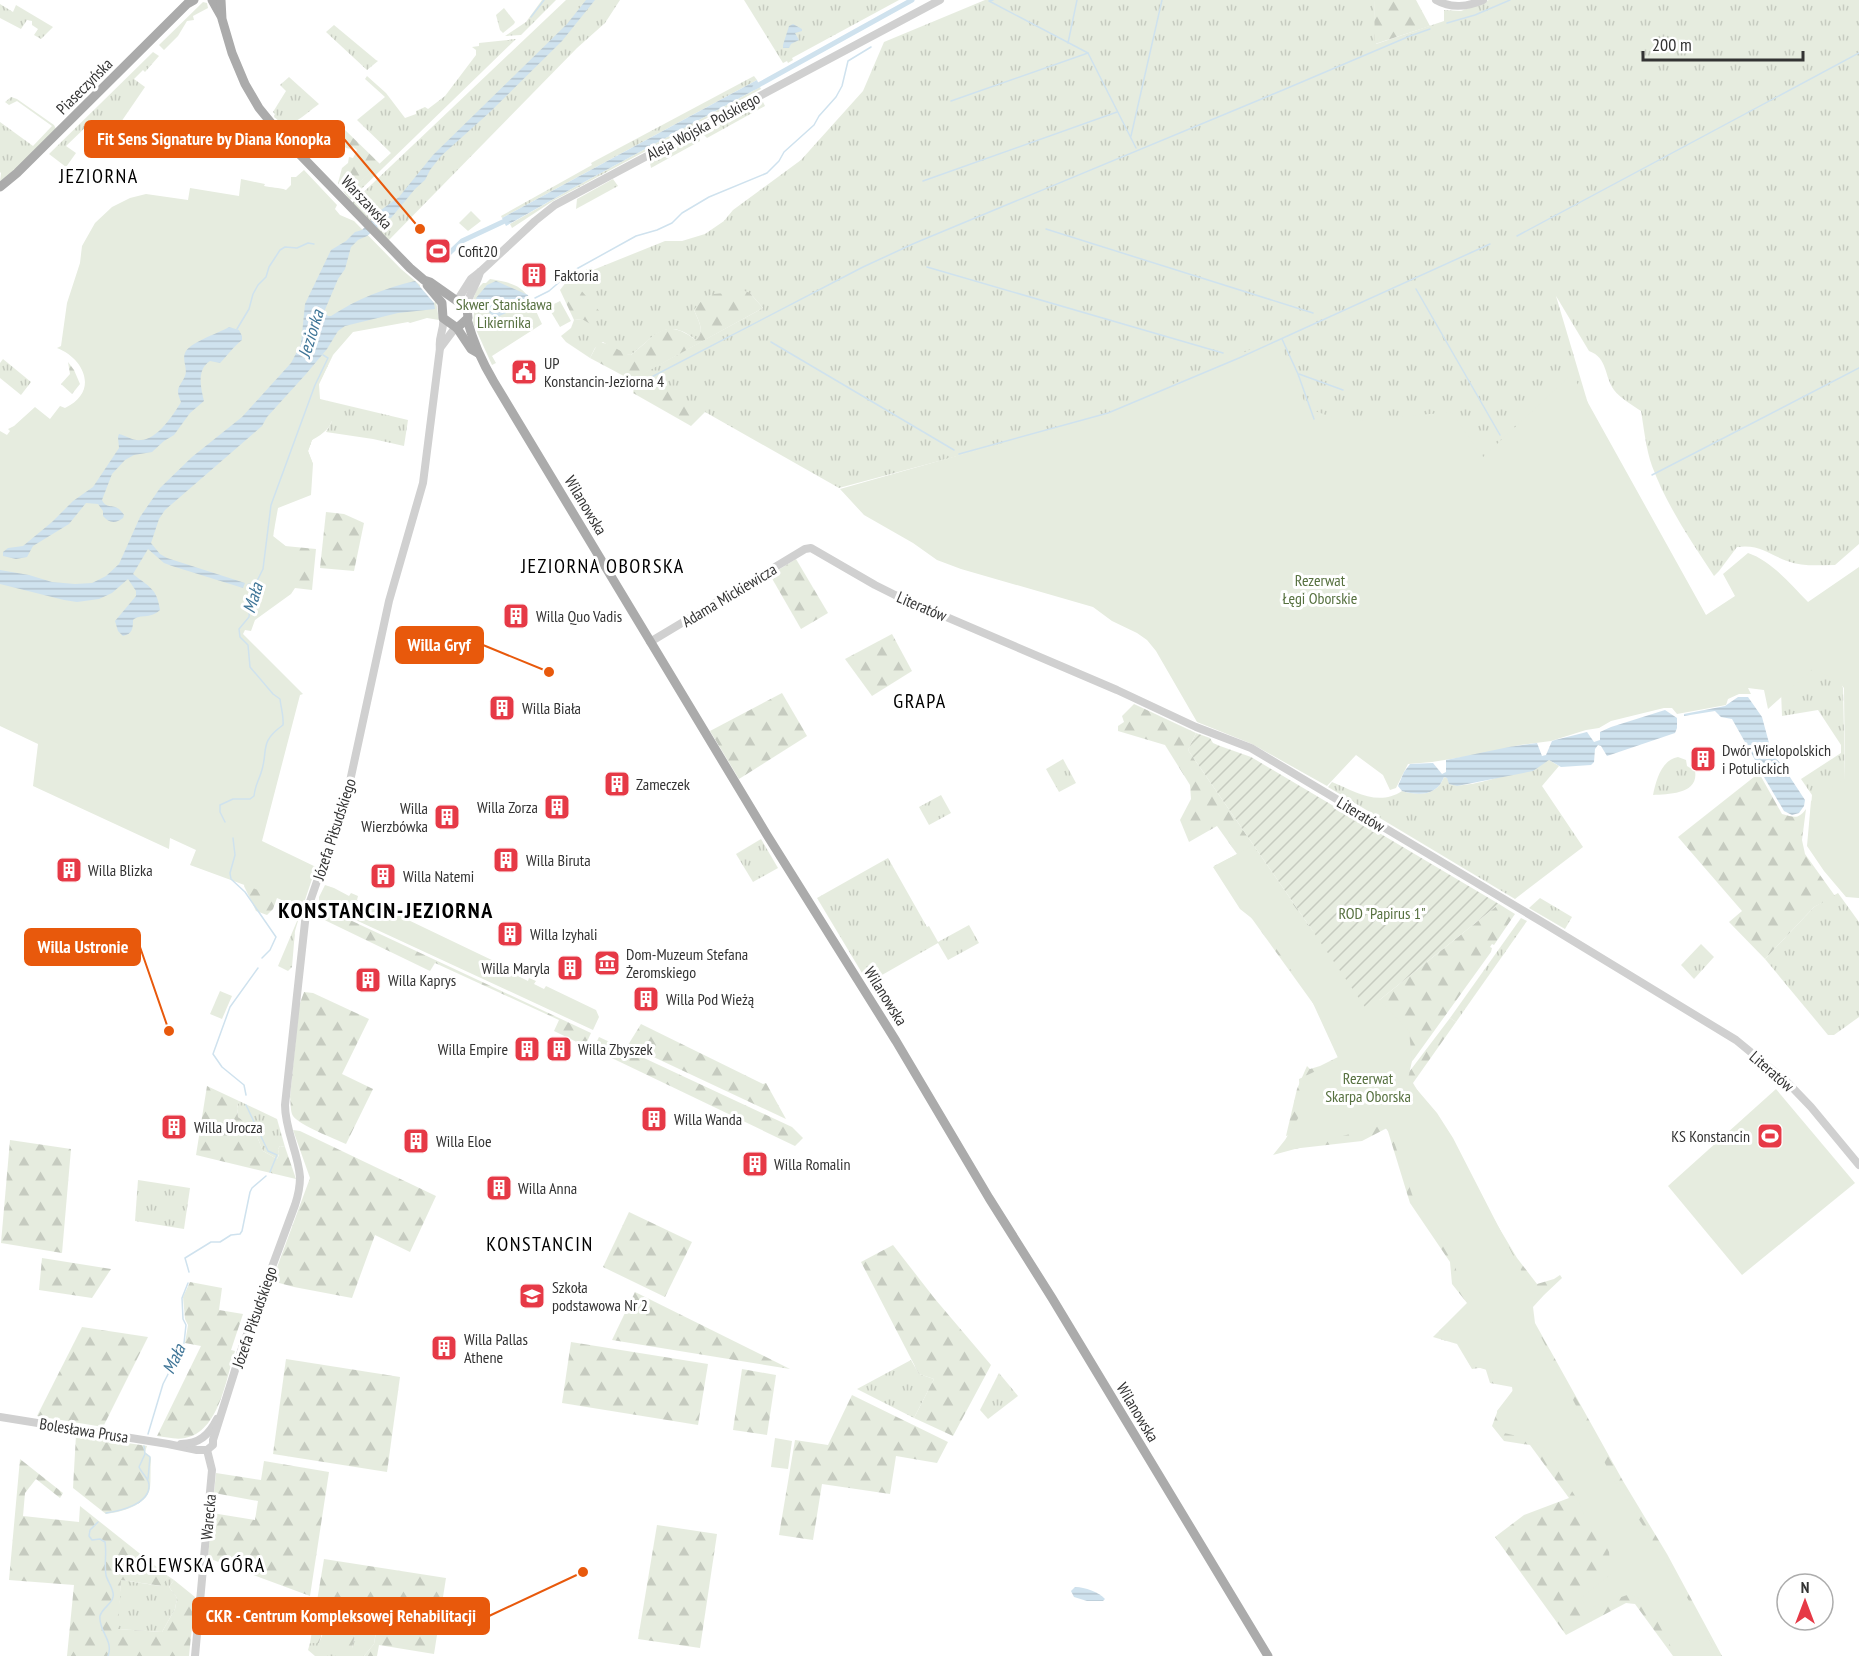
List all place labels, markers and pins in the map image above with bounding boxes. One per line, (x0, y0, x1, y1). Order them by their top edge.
callout: Fit Sens Signature by Diana Konopka (85, 121, 344, 157)
sports icon: Cofit20 (423, 236, 453, 266)
place label: Cofit20 (458, 241, 498, 261)
building icon: Faktoria (519, 260, 549, 290)
place label: Faktoria (554, 265, 599, 285)
place label: UP Konstancin-Jeziorna 4 (544, 353, 664, 391)
public building icon: UP Konstancin-Jeziorna 4 (509, 357, 539, 387)
building icon: Willa Quo Vadis (501, 601, 531, 631)
place label: Willa Quo Vadis (536, 606, 622, 626)
callout: Willa Gryf (396, 627, 483, 663)
building icon: Willa Biała (487, 693, 517, 723)
place label: Willa Biała (522, 698, 581, 718)
place label: Dwór Wielopolskich i Potulickich (1722, 740, 1831, 778)
building icon: Dwór Wielopolskich i Potulickich (1688, 744, 1718, 774)
building icon: Zameczek (602, 769, 632, 799)
place label: Zameczek (636, 774, 691, 794)
building icon: Willa Zorza (542, 792, 572, 822)
place label: Willa Zorza (477, 797, 538, 817)
place label: Willa Wierzbówka (361, 798, 428, 836)
building icon: Willa Wierzbówka (432, 802, 462, 832)
building icon: Willa Biruta (491, 845, 521, 875)
place label: Willa Biruta (526, 850, 591, 870)
building icon: Willa Blizka (54, 855, 84, 885)
place label: Willa Blizka (88, 860, 153, 880)
building icon: Willa Natemi (368, 861, 398, 891)
place label: Willa Natemi (403, 866, 474, 886)
building icon: Willa Izyhali (495, 919, 525, 949)
place label: Willa Izyhali (530, 924, 598, 944)
callout: Willa Ustronie (25, 929, 140, 965)
place label: Dom-Muzeum Stefana Żeromskiego (626, 944, 748, 982)
museum icon: Dom-Muzeum Stefana Żeromskiego (592, 948, 622, 978)
building icon: Willa Maryla (555, 953, 585, 983)
place label: Willa Maryla (481, 958, 550, 978)
building icon: Willa Kaprys (353, 965, 383, 995)
place label: Willa Kaprys (388, 970, 456, 990)
building icon: Willa Pod Wieżą (631, 984, 661, 1014)
place label: Willa Pod Wieżą (666, 989, 754, 1009)
building icon: Willa Empire (512, 1034, 542, 1064)
building icon: Willa Zbyszek (544, 1034, 574, 1064)
place label: Willa Empire (438, 1039, 508, 1059)
place label: Willa Zbyszek (578, 1039, 654, 1059)
building icon: Willa Wanda (639, 1104, 669, 1134)
place label: Willa Wanda (674, 1109, 742, 1129)
building icon: Willa Urocza (159, 1112, 189, 1142)
place label: Willa Urocza (194, 1117, 263, 1137)
sports icon: KS Konstancin (1755, 1121, 1785, 1151)
building icon: Willa Eloe (401, 1126, 431, 1156)
place label: KS Konstancin (1671, 1126, 1750, 1146)
place label: Willa Eloe (436, 1131, 492, 1151)
building icon: Willa Romalin (740, 1149, 770, 1179)
place label: Willa Romalin (774, 1154, 850, 1174)
building icon: Willa Anna (484, 1173, 514, 1203)
place label: Willa Anna (518, 1178, 577, 1198)
place label: Szkoła podstawowa Nr 2 (552, 1277, 648, 1315)
school or university icon: Szkoła podstawowa Nr 2 (517, 1281, 547, 1311)
place label: Willa Pallas Athene (464, 1329, 528, 1367)
building icon: Willa Pallas Athene (429, 1333, 459, 1363)
callout: CKR - Centrum Kompleksowej Rehabilitacji (193, 1598, 489, 1634)

